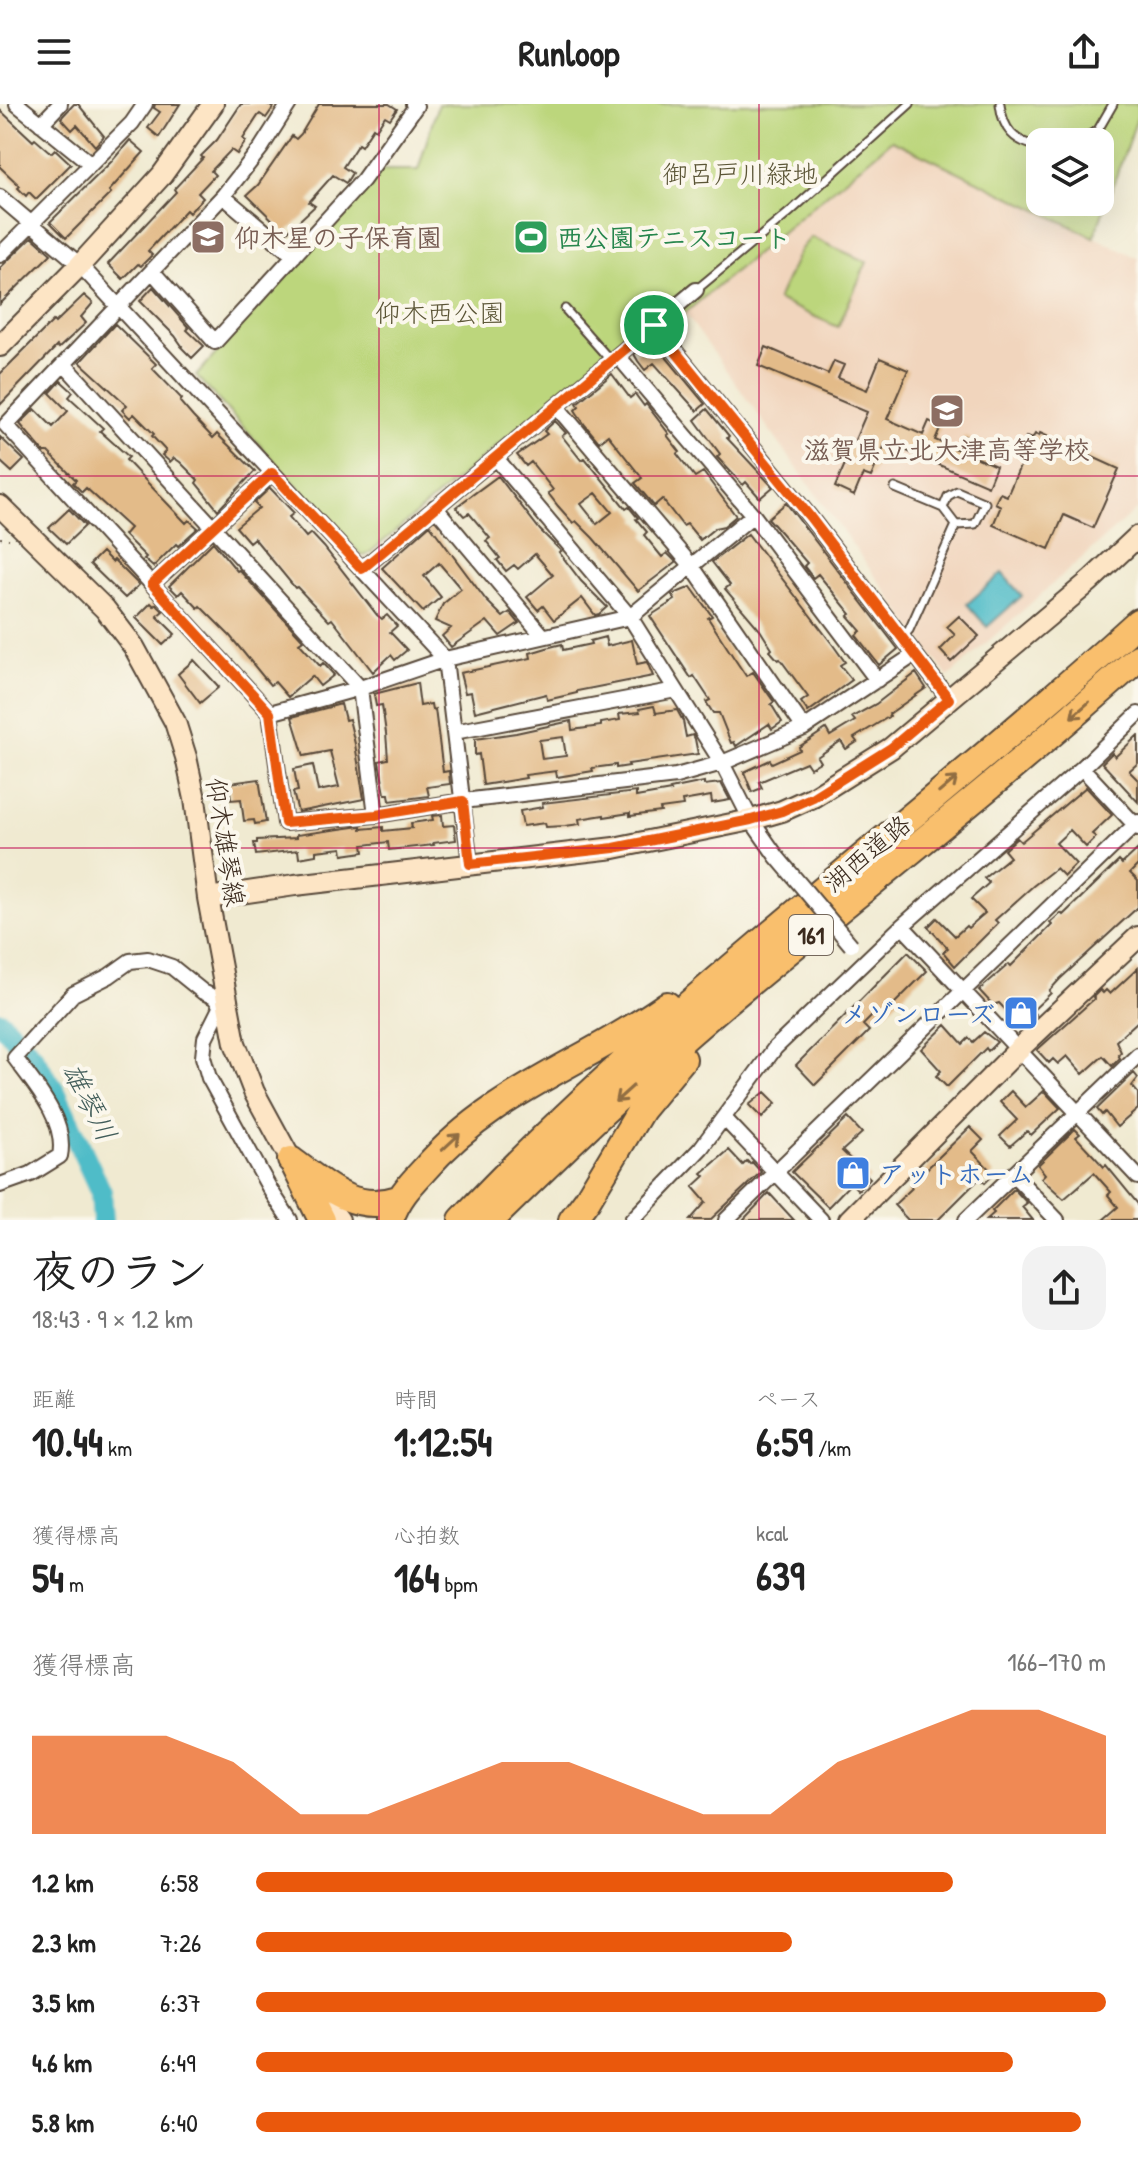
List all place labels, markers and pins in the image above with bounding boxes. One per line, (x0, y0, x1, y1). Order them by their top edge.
school or university icon: 仰木星の子保育園 (189, 218, 227, 256)
sports icon: 西公園テニスコート (512, 218, 550, 256)
place label: 仰木星の子保育園 (234, 220, 442, 255)
place label: 西公園テニスコート (557, 220, 792, 255)
pin (620, 291, 688, 359)
school or university icon: 滋賀県立北大津高等学校 (928, 392, 966, 430)
place label: 滋賀県立北大津高等学校 (804, 432, 1090, 467)
shop icon: メゾンローズ (1002, 994, 1040, 1032)
place label: メゾンローズ (841, 996, 995, 1031)
shop icon: アットホーム (834, 1154, 872, 1192)
place label: アットホーム (879, 1156, 1034, 1191)

